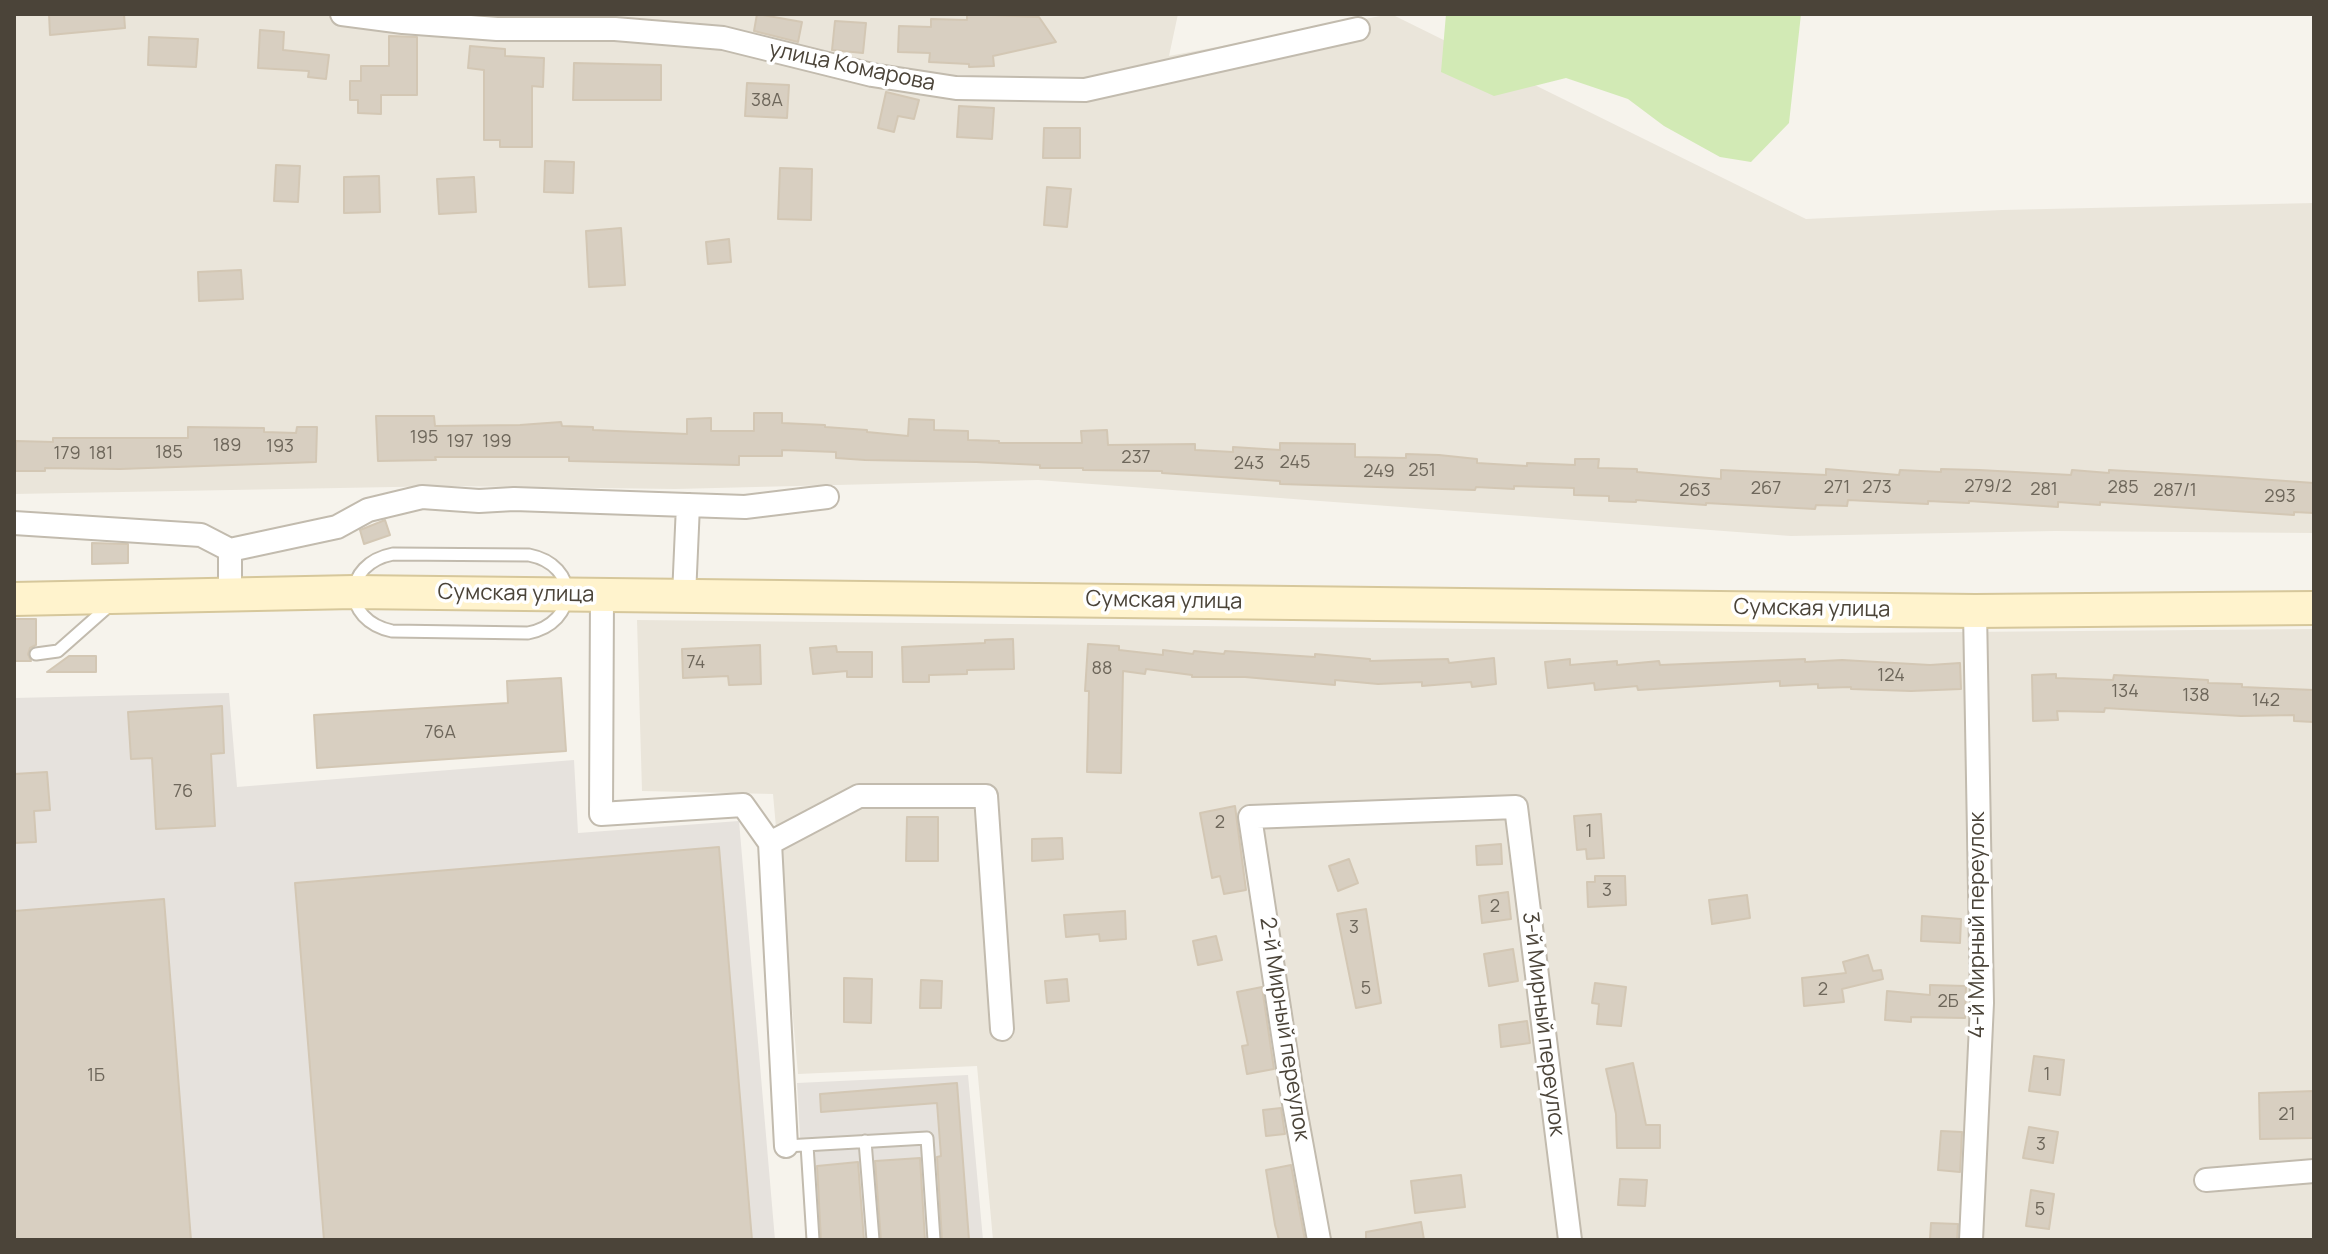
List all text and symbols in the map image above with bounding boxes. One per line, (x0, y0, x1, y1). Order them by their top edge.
street label: улица Комарова (766, 36, 938, 98)
house number: 38А (751, 90, 783, 112)
house number: 195 (410, 427, 438, 449)
house number: 197 (447, 431, 473, 453)
house number: 199 (482, 431, 512, 453)
house number: 189 (213, 435, 241, 457)
house number: 193 (266, 436, 294, 458)
house number: 185 (155, 442, 183, 464)
house number: 179 (53, 443, 81, 465)
house number: 181 (89, 443, 113, 465)
house number: 237 (1121, 447, 1151, 469)
house number: 245 (1280, 452, 1310, 474)
house number: 243 (1234, 453, 1264, 475)
house number: 251 (1408, 460, 1436, 482)
house number: 249 (1363, 461, 1395, 483)
house number: 279/2 (1964, 476, 2012, 498)
house number: 271 (1824, 477, 1850, 499)
house number: 273 (1862, 477, 1892, 499)
house number: 285 (2107, 477, 2139, 499)
house number: 267 (1751, 478, 1781, 500)
house number: 281 (2030, 479, 2058, 501)
house number: 263 (1679, 480, 1711, 502)
house number: 287/1 (2153, 480, 2197, 502)
house number: 293 (2264, 486, 2296, 508)
street label: Сумская улица (437, 579, 595, 609)
street label: Сумская улица (1085, 586, 1243, 616)
street label: Сумская улица (1733, 594, 1891, 624)
house number: 74 (687, 652, 705, 674)
house number: 88 (1092, 658, 1112, 680)
house number: 124 (1877, 665, 1905, 687)
house number: 134 (2111, 681, 2139, 703)
house number: 138 (2182, 685, 2210, 707)
house number: 142 (2252, 690, 2280, 712)
house number: 76А (424, 722, 456, 744)
house number: 76 (173, 781, 193, 803)
house number: 2 (1215, 812, 1225, 834)
street label: 4-й Мирный переулок (1965, 812, 1991, 1038)
house number: 1 (1585, 821, 1593, 843)
house number: 3 (1602, 880, 1612, 902)
house number: 2 (1490, 896, 1500, 918)
street label: 3-й Мирный переулок (1516, 910, 1570, 1138)
street label: 2-й Мирный переулок (1253, 915, 1315, 1143)
house number: 3 (1349, 917, 1359, 939)
house number: 5 (1361, 978, 1371, 1000)
house number: 2 (1818, 979, 1828, 1001)
house number: 2Б (1937, 991, 1959, 1013)
house number: 1 (2043, 1064, 2051, 1086)
house number: 1Б (87, 1065, 105, 1087)
house number: 21 (2278, 1104, 2296, 1126)
house number: 3 (2036, 1134, 2046, 1156)
house number: 5 (2035, 1199, 2045, 1221)

